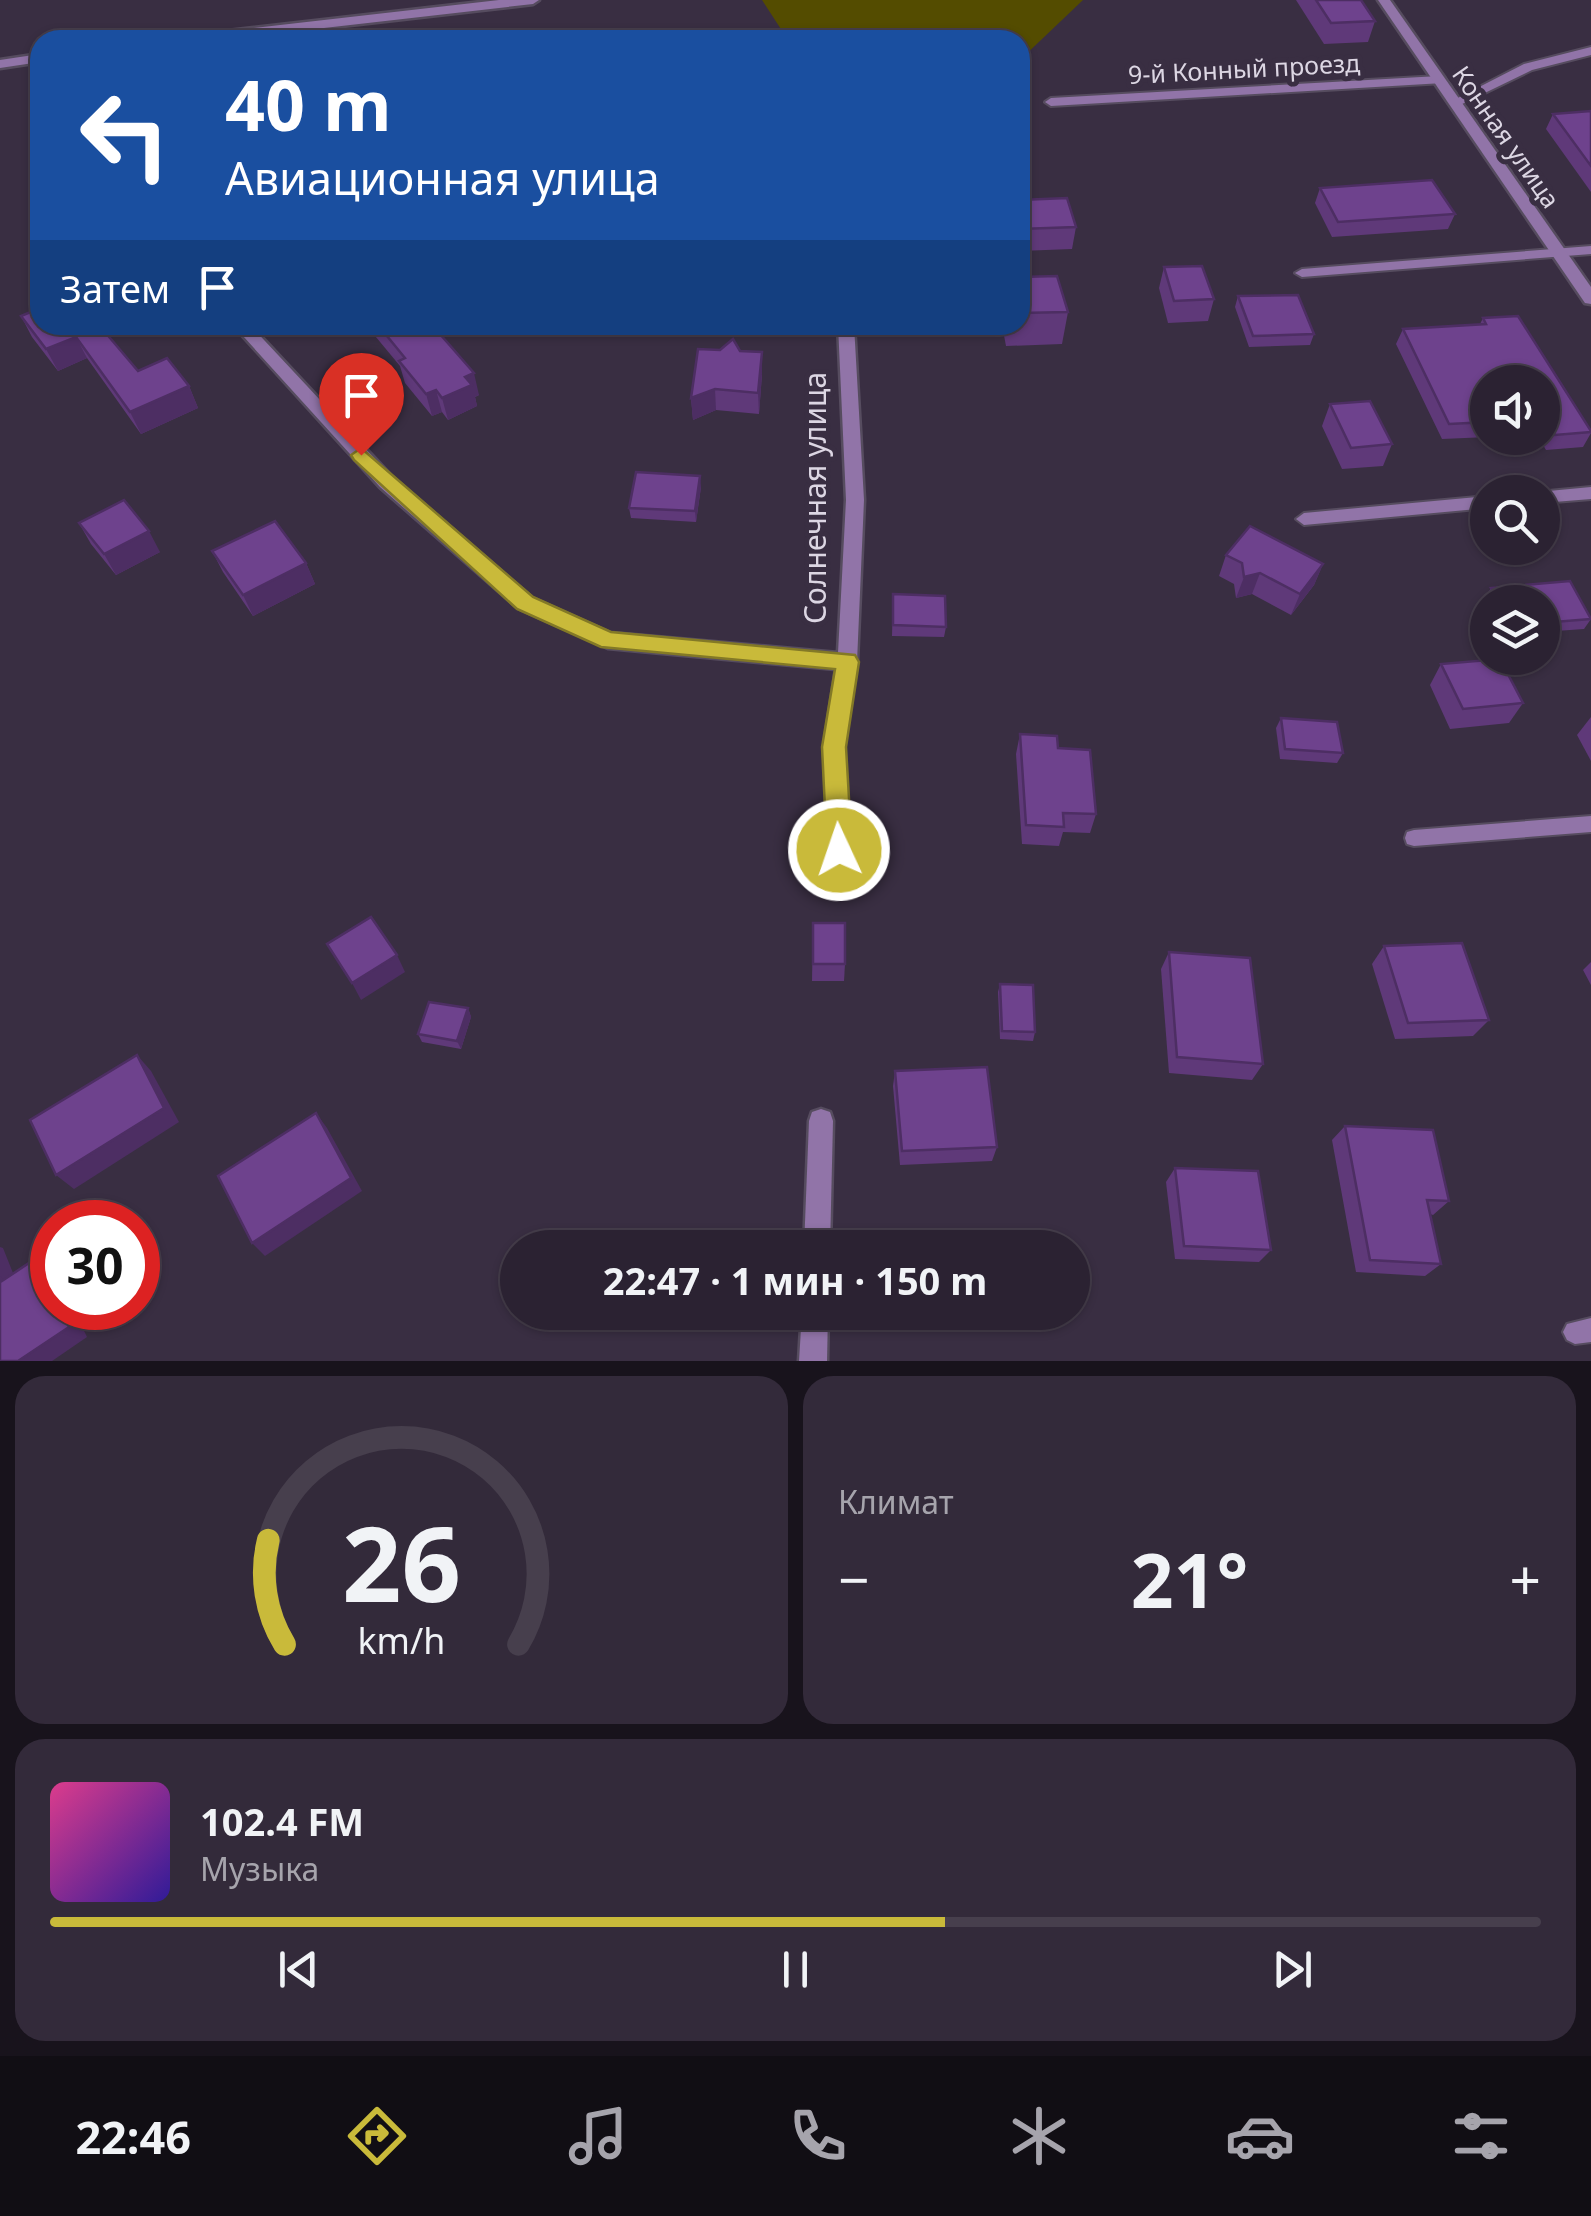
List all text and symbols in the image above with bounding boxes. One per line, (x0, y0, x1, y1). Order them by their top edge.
street label: 9-й Конный проезд (1127, 45, 1361, 91)
text: 40 m (225, 56, 392, 152)
street label: Конная улица (1445, 59, 1568, 214)
icon: left (60, 70, 190, 200)
text: Авиационная улица (225, 147, 660, 208)
icon: arrive (190, 260, 245, 315)
text: Затем (60, 262, 170, 314)
pin (319, 353, 404, 456)
map controls (1470, 365, 1560, 675)
button: sound (1470, 365, 1560, 455)
icon: arrive (334, 368, 389, 423)
street label: Солнечная улица (794, 372, 835, 624)
button: search (1470, 475, 1560, 565)
button: layers (1470, 585, 1560, 675)
position arrow (787, 798, 891, 902)
speed limit sign: 30 (30, 1200, 160, 1330)
text: 22:47 · 1 мин · 150 m (603, 1254, 987, 1306)
text: Климат (838, 1480, 954, 1523)
text: 26 (342, 1491, 461, 1632)
text: 21° (1131, 1528, 1248, 1630)
text: − (838, 1541, 869, 1616)
text: + (1510, 1541, 1541, 1616)
text: km/h (358, 1616, 445, 1664)
text: 102.4 FM (200, 1795, 364, 1847)
text: Музыка (200, 1847, 319, 1890)
icon: previous (271, 1942, 326, 1997)
icon: pause (768, 1942, 823, 1997)
icon: next (1265, 1942, 1320, 1997)
icon: directions (342, 2101, 412, 2171)
icon: music (563, 2101, 633, 2171)
icon: phone (783, 2101, 853, 2171)
icon: climate (1004, 2101, 1074, 2171)
icon: car (1225, 2101, 1295, 2171)
icon: filters (1446, 2101, 1516, 2171)
text: 22:46 (75, 2106, 191, 2167)

